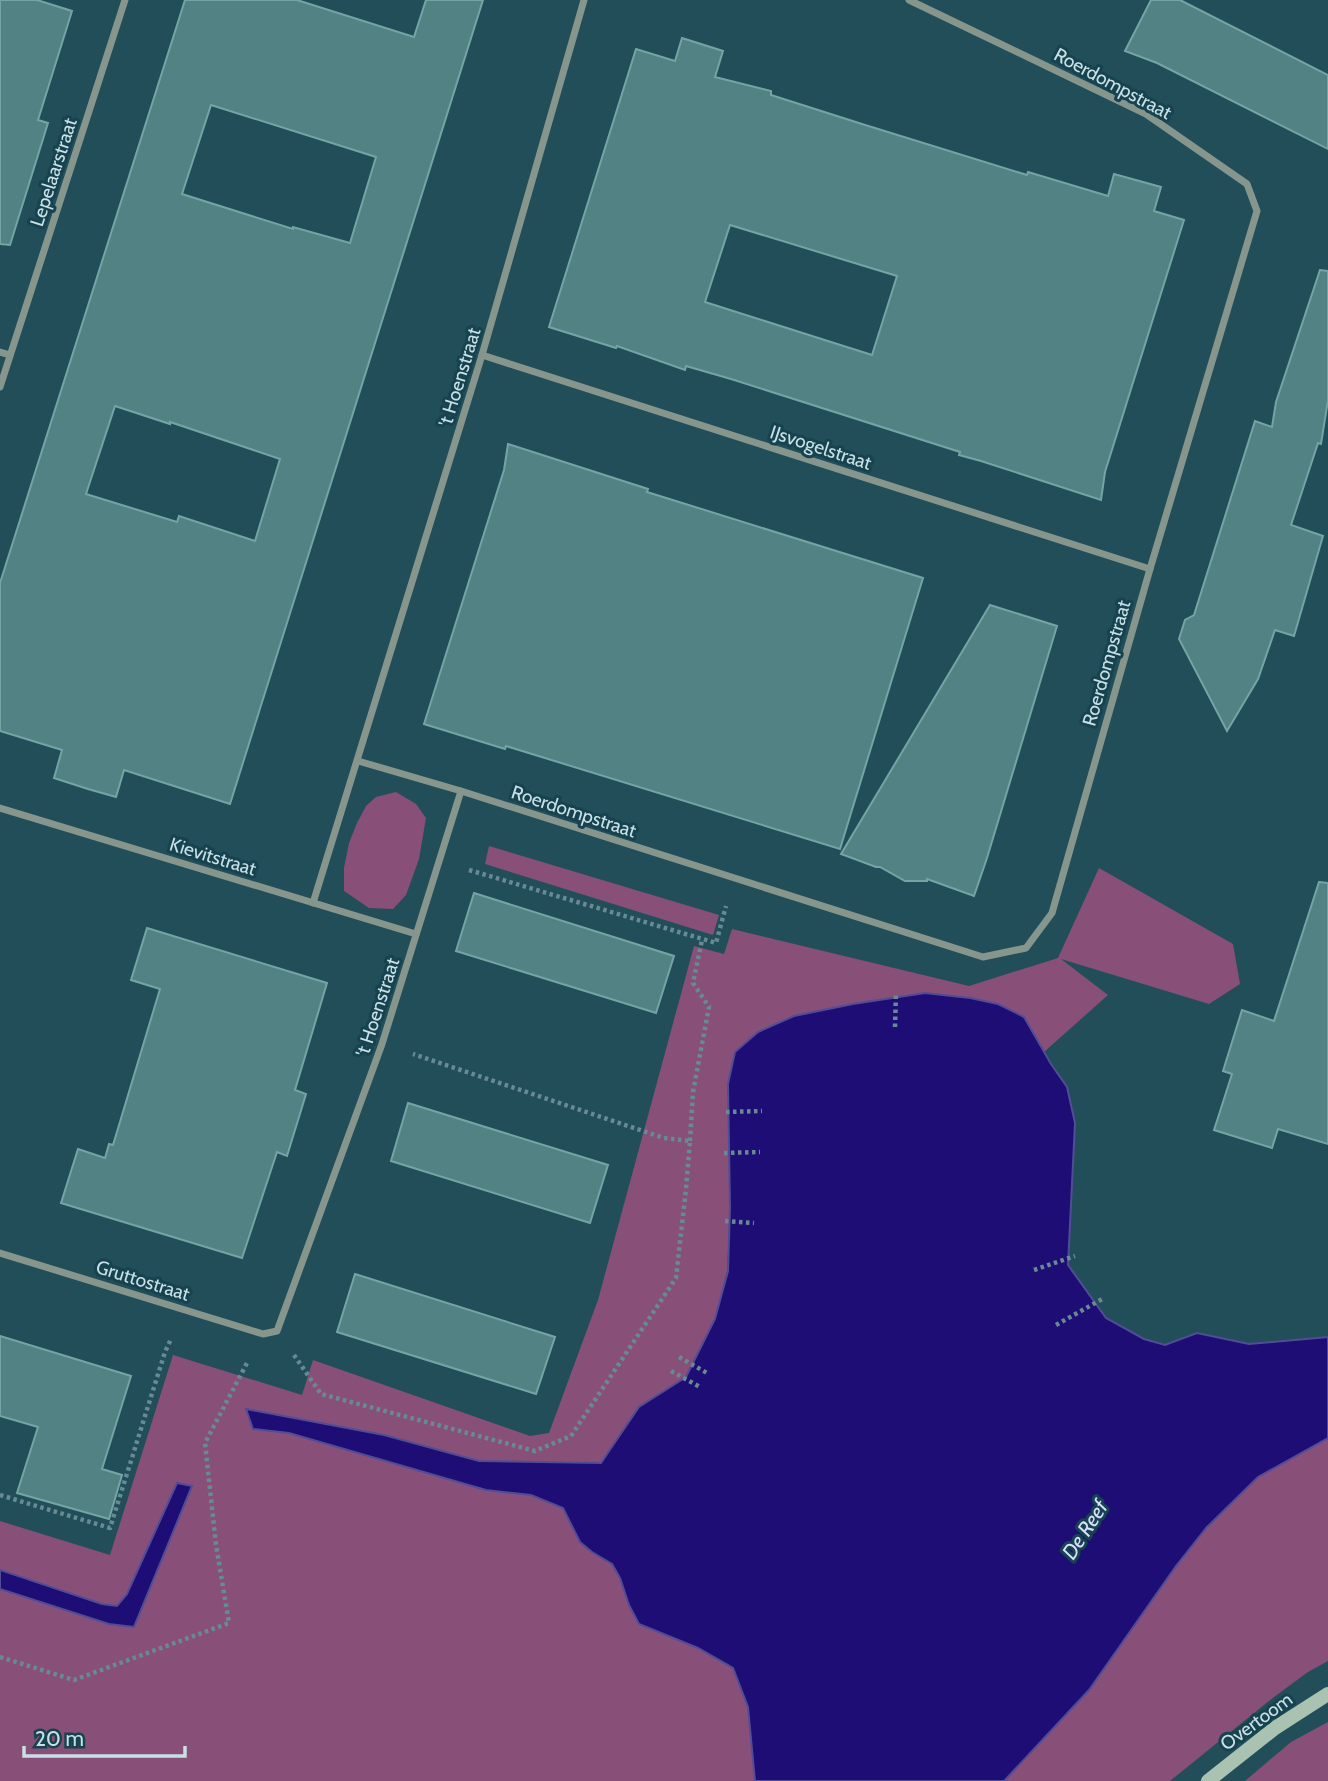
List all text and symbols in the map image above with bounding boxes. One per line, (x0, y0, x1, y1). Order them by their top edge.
street label: Roerdompstraat (1050, 43, 1176, 124)
street label: Lepelaarstraat (25, 114, 82, 229)
street label: 't Hoenstraat (433, 324, 486, 430)
street label: IJsvogelstraat (767, 420, 875, 475)
street label: Roerdompstraat (1078, 597, 1136, 729)
street label: Roerdompstraat (509, 780, 640, 843)
street label: Kievitstraat (167, 832, 259, 881)
street label: 't Hoenstraat (351, 954, 404, 1059)
street label: Gruttostraat (93, 1255, 193, 1306)
water label: De Reef (1056, 1494, 1114, 1564)
street label: Overtoom (1216, 1688, 1297, 1755)
scale bar (24, 1714, 186, 1758)
text: 20 m (35, 1726, 84, 1751)

